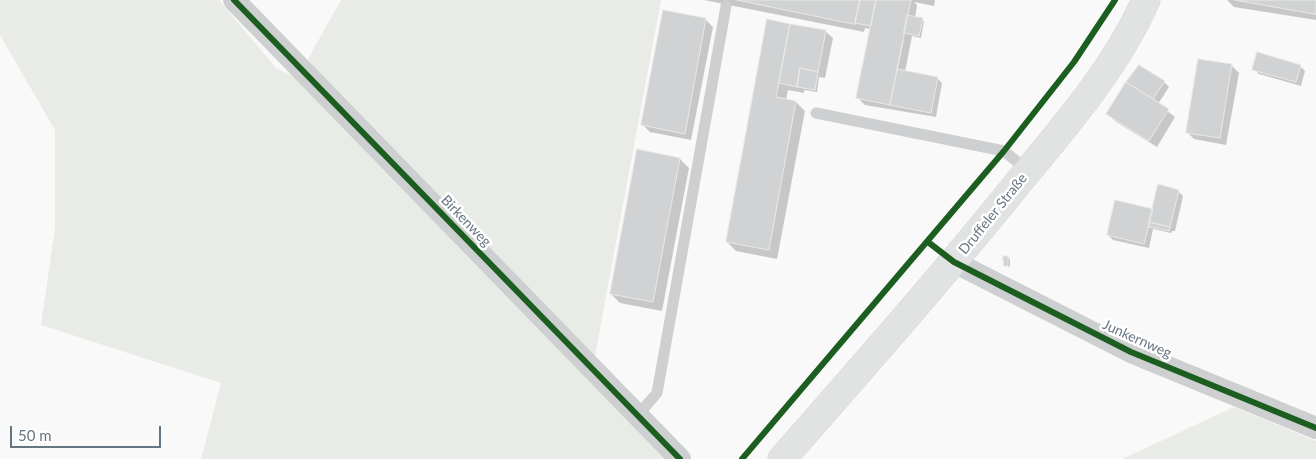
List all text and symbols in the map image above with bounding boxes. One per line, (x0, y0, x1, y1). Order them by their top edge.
street label: Druffeler Straße (955, 170, 1031, 258)
street label: Birkenweg (437, 192, 495, 250)
street label: Junkernweg (1100, 316, 1174, 362)
scale bar (12, 416, 164, 448)
text: 50 m (18, 426, 52, 444)

